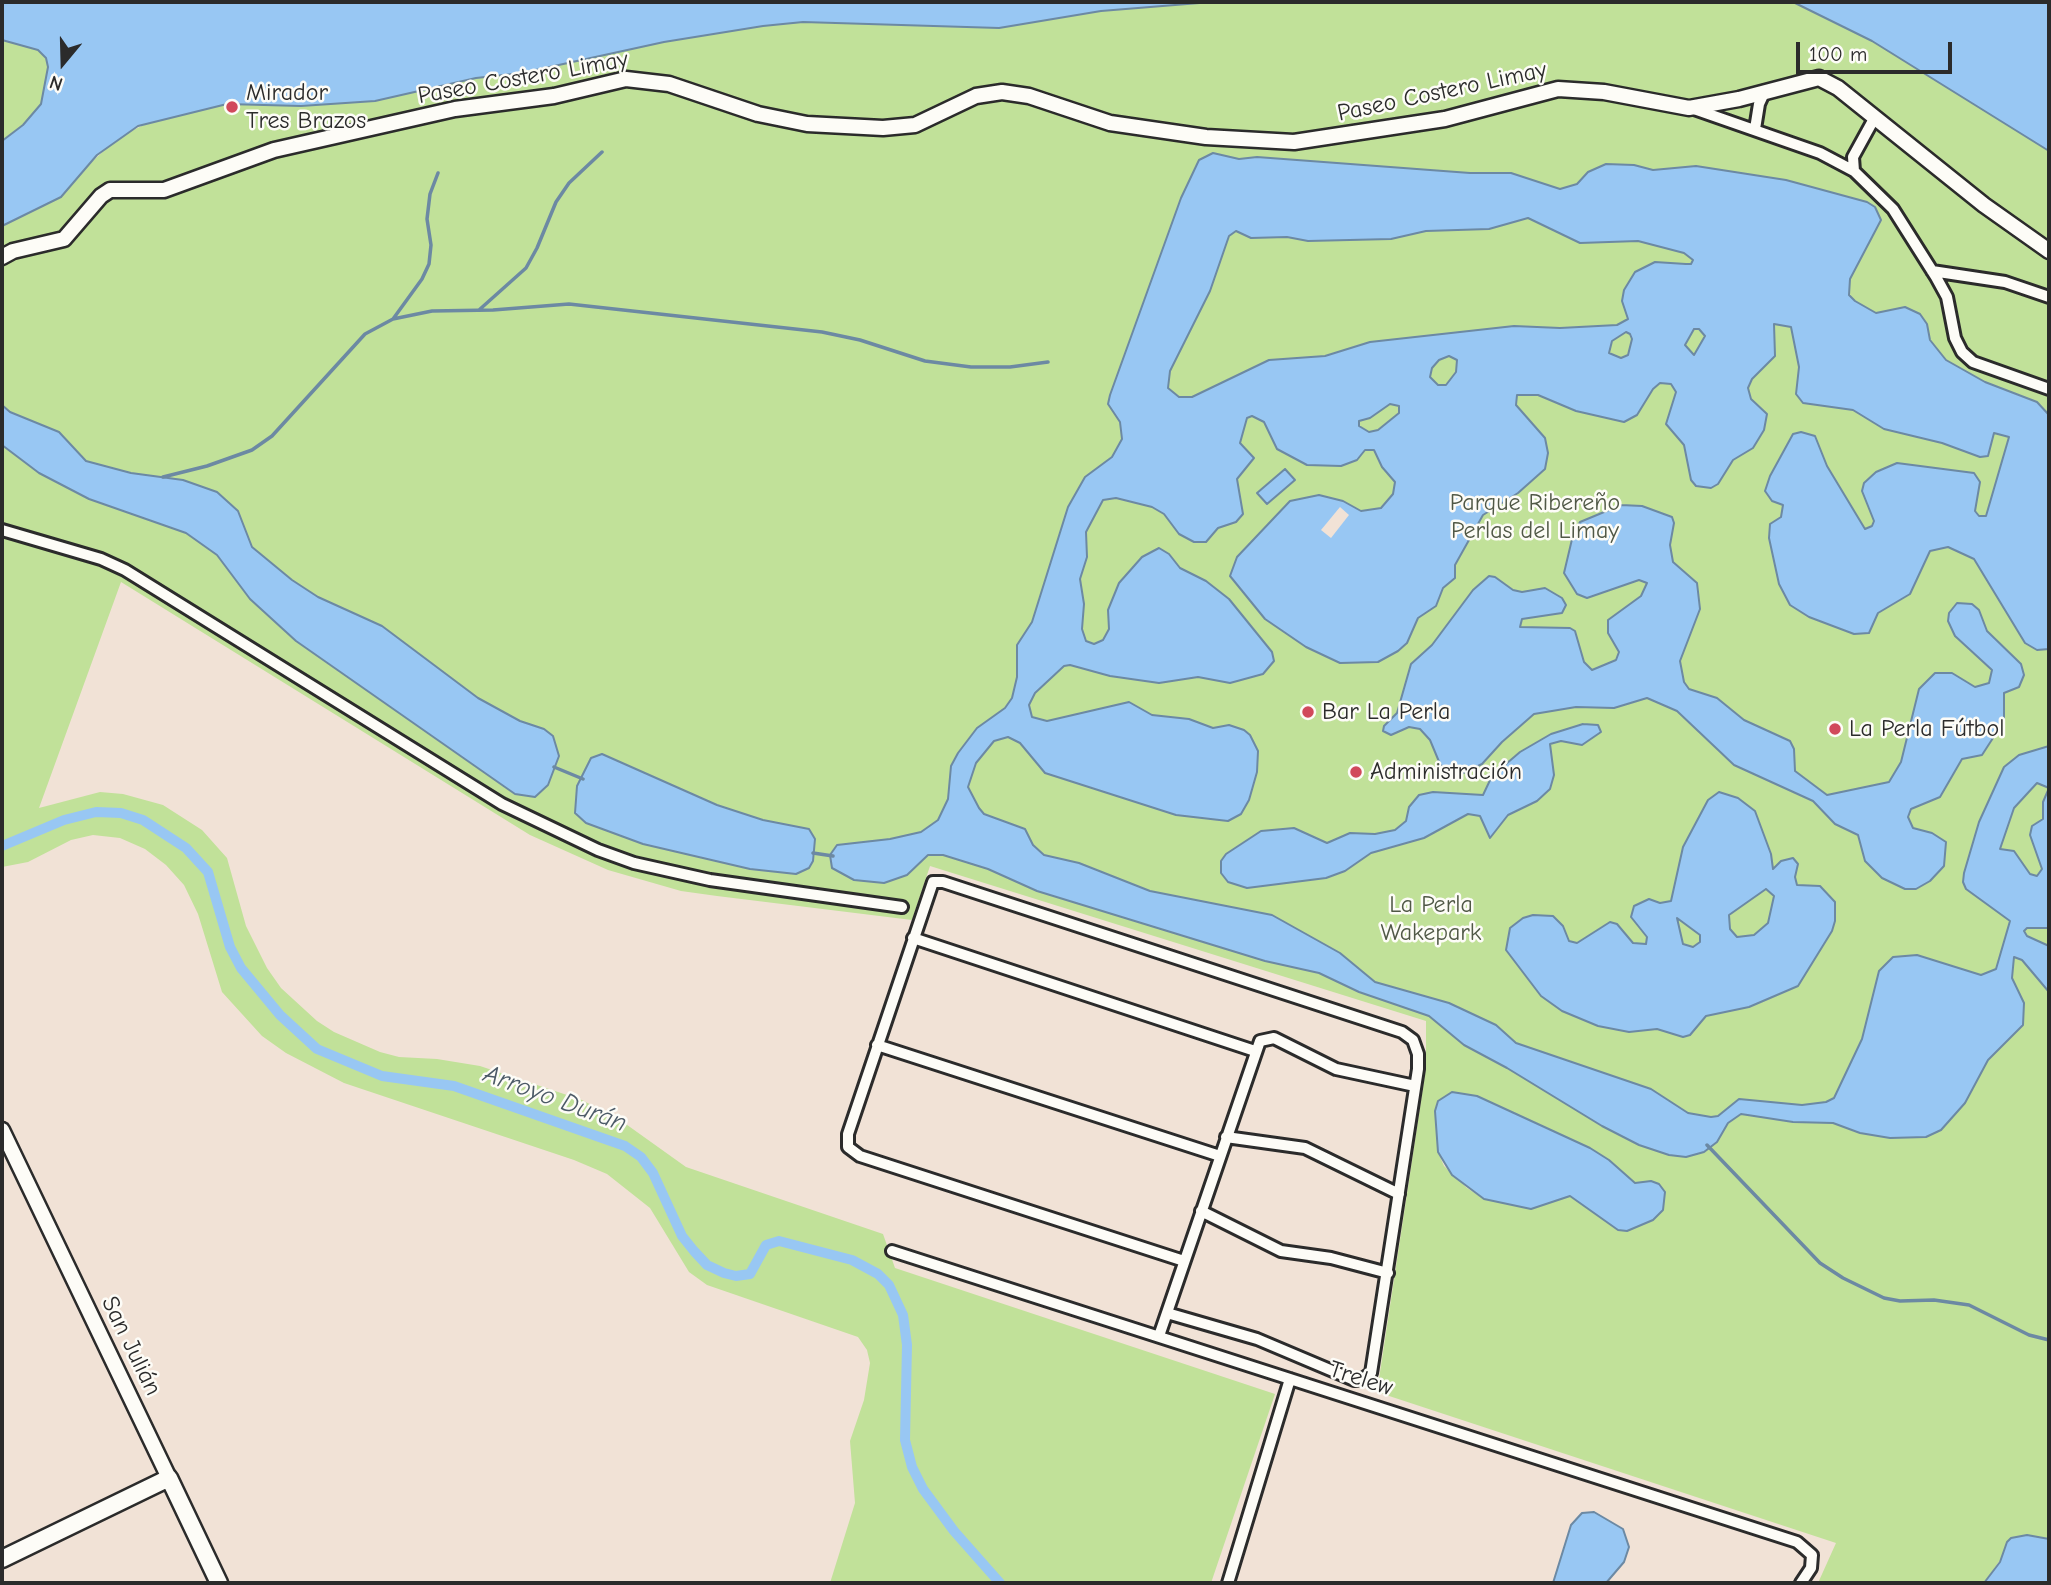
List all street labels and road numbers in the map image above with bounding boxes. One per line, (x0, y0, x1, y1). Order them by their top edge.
street label: Paseo Costero Limay (416, 45, 630, 111)
street label: Paseo Costero Limay (1335, 56, 1549, 128)
street label: San Julián (95, 1292, 167, 1400)
street label: Trelew (1326, 1355, 1396, 1403)

